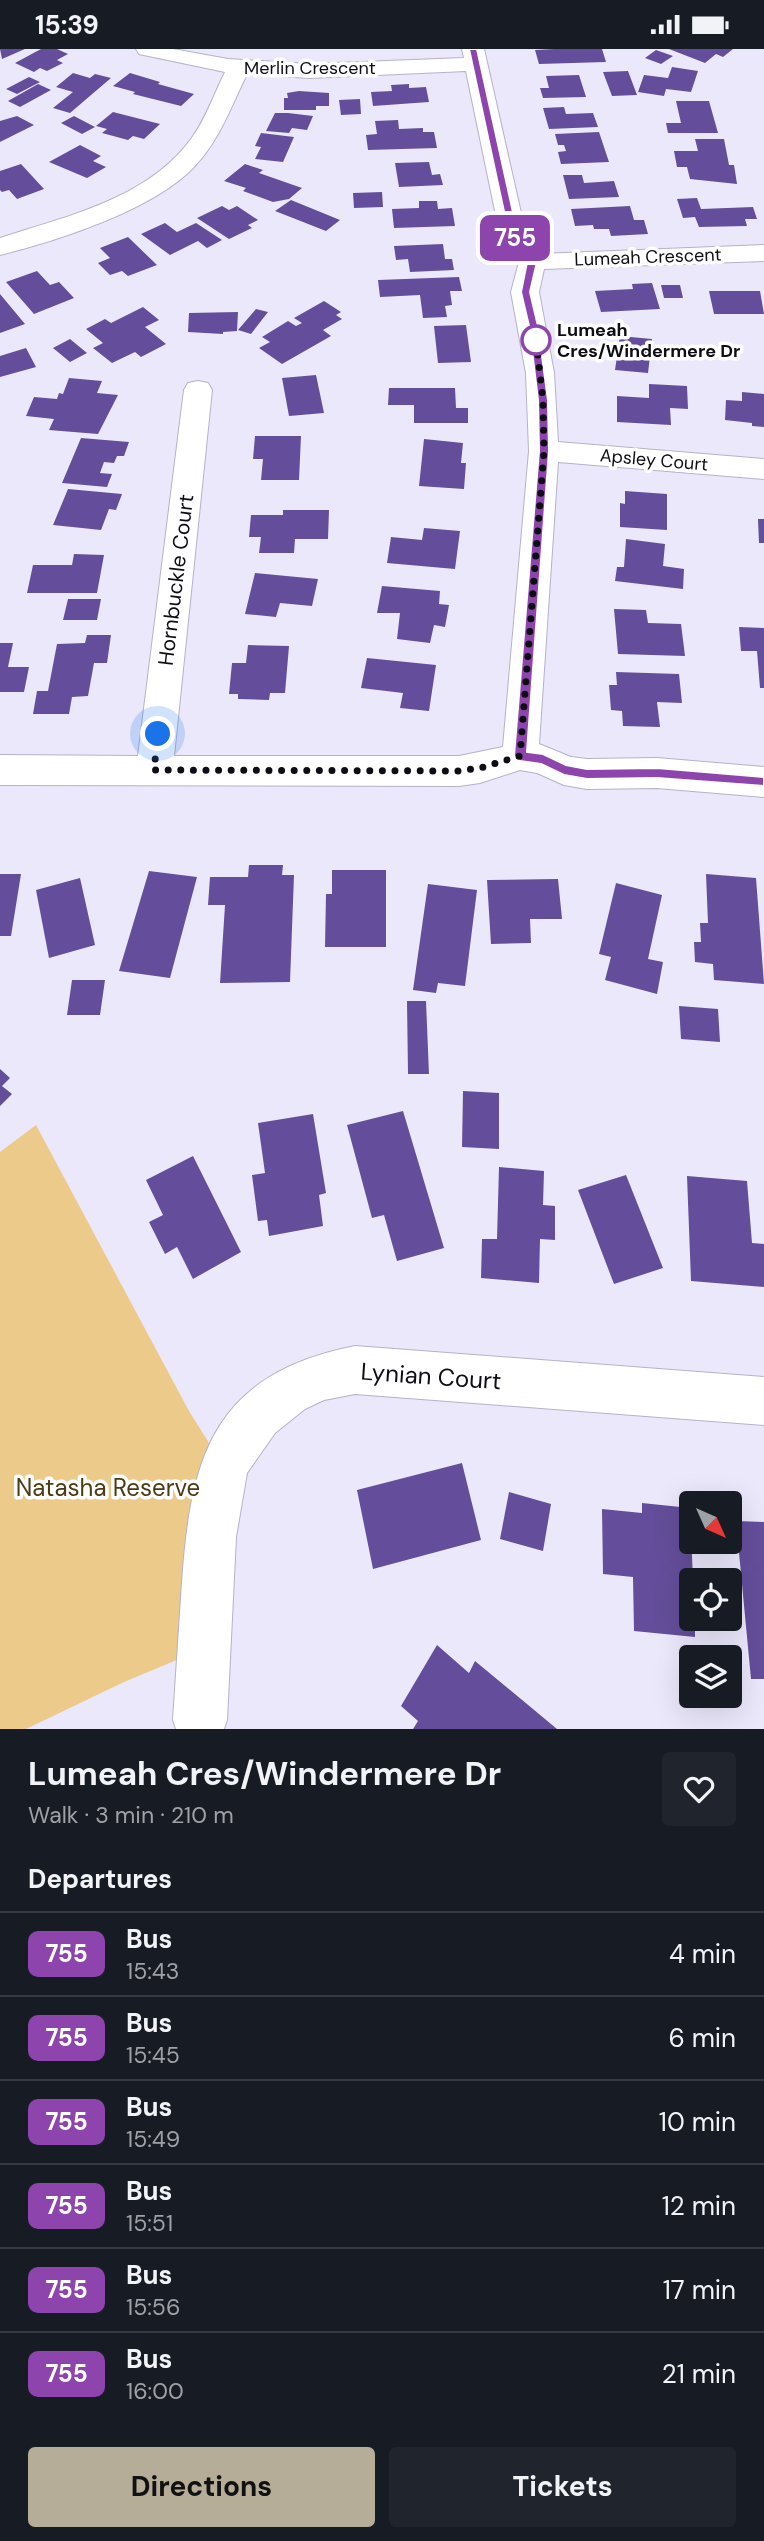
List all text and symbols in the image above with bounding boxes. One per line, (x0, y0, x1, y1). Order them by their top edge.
text: 15:39 (35, 8, 99, 42)
street label: Merlin Crescent (244, 56, 376, 80)
line badge: 755 (475, 215, 555, 261)
text: 755 (494, 222, 536, 253)
street label: Lumeah Crescent (574, 242, 722, 272)
place label: Lumeah Cres/Windermere Dr (557, 318, 740, 363)
marker: Lumeah Cres/Windermere Dr (521, 325, 551, 355)
street label: Apsley Court (599, 443, 709, 477)
street label: Hornbuckle Court (152, 493, 200, 667)
your location (140, 716, 175, 751)
street label: Lynian Court (360, 1356, 502, 1396)
park label: Natasha Reserve (16, 1472, 200, 1503)
north arrow (679, 1491, 742, 1554)
map controls (679, 1491, 742, 1708)
button: locate (679, 1568, 742, 1631)
button: layers (679, 1645, 742, 1708)
text: Lumeah Cres/Windermere Dr (28, 1752, 501, 1795)
button: heart (662, 1752, 736, 1826)
text: Walk · 3 min · 210 m (28, 1800, 234, 1830)
text: Departures (28, 1862, 172, 1896)
text: Bus (126, 1922, 172, 1956)
text: 4 min (669, 1937, 736, 1971)
text: 755 (45, 1938, 88, 1969)
text: 15:43 (126, 1956, 179, 1986)
text: Bus (126, 2006, 172, 2040)
text: 6 min (668, 2021, 736, 2055)
text: 755 (45, 2022, 88, 2053)
text: 15:45 (126, 2040, 180, 2070)
text: Bus (126, 2090, 172, 2124)
text: 10 min (659, 2105, 736, 2139)
text: 755 (45, 2106, 88, 2137)
text: 15:49 (126, 2124, 180, 2154)
text: Bus (126, 2174, 172, 2208)
text: 12 min (662, 2189, 736, 2223)
text: 755 (45, 2190, 88, 2221)
text: 15:51 (126, 2208, 173, 2238)
text: Bus (126, 2258, 172, 2292)
text: 17 min (663, 2273, 736, 2307)
text: 755 (45, 2274, 88, 2305)
text: 15:56 (126, 2292, 180, 2322)
text: Bus (126, 2342, 172, 2376)
text: 21 min (662, 2357, 736, 2391)
text: 755 (45, 2358, 88, 2389)
text: 16:00 (126, 2376, 184, 2406)
button: Directions (28, 2447, 375, 2527)
button: Tickets (389, 2447, 736, 2527)

